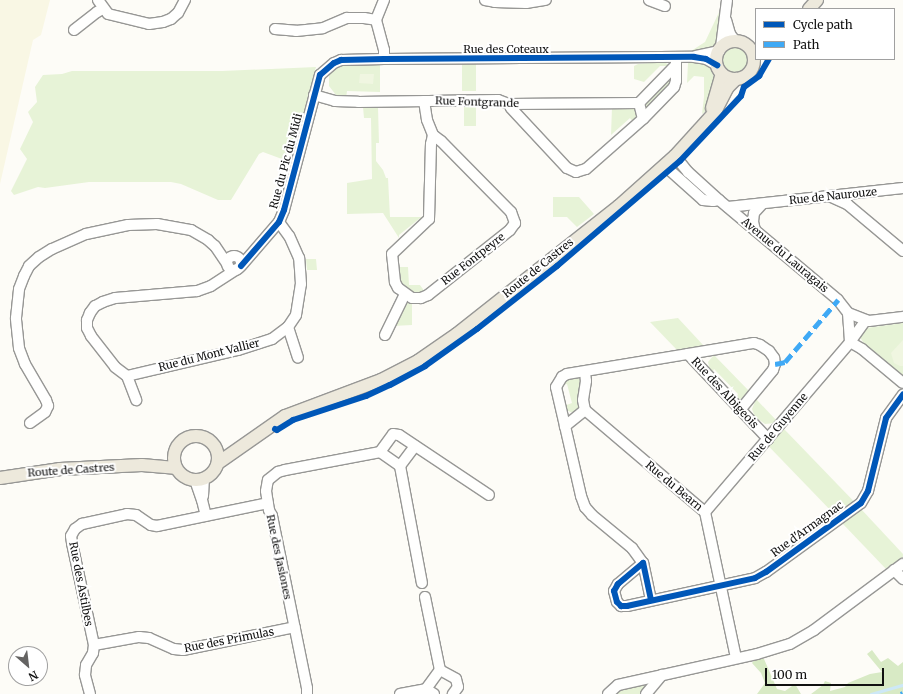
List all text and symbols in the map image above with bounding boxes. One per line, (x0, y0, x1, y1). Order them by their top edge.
legend (755, 8, 895, 60)
text: Cycle path (793, 17, 853, 32)
text: Path (793, 37, 819, 52)
street label: Rue des Coteaux (463, 42, 549, 56)
street label: Rue Fontgrande (435, 94, 519, 110)
street label: Rue du Pic du Midi (267, 112, 305, 210)
street label: Rue de Naurouze (788, 185, 878, 207)
street label: Avenue du Lauragais (739, 215, 831, 295)
street label: Rue Fontpeyre (439, 230, 507, 288)
street label: Route de Castres (500, 235, 576, 301)
street label: Rue du Mont Vallier (157, 336, 261, 374)
street label: Rue des Albigeois (689, 355, 761, 431)
street label: Rue de Guyenne (746, 390, 810, 464)
street label: Rue du Bearn (643, 458, 705, 514)
street label: Route de Castres (27, 460, 115, 480)
street label: Rue d'Armagnac (768, 498, 846, 560)
street label: Rue des Jasiones (264, 513, 294, 601)
street label: Rue des Astilbes (66, 541, 96, 627)
street label: Rue des Primulas (183, 625, 275, 655)
north arrow (8, 646, 48, 686)
scale bar (767, 660, 886, 686)
text: N (26, 667, 40, 684)
text: 100 m (772, 667, 807, 682)

